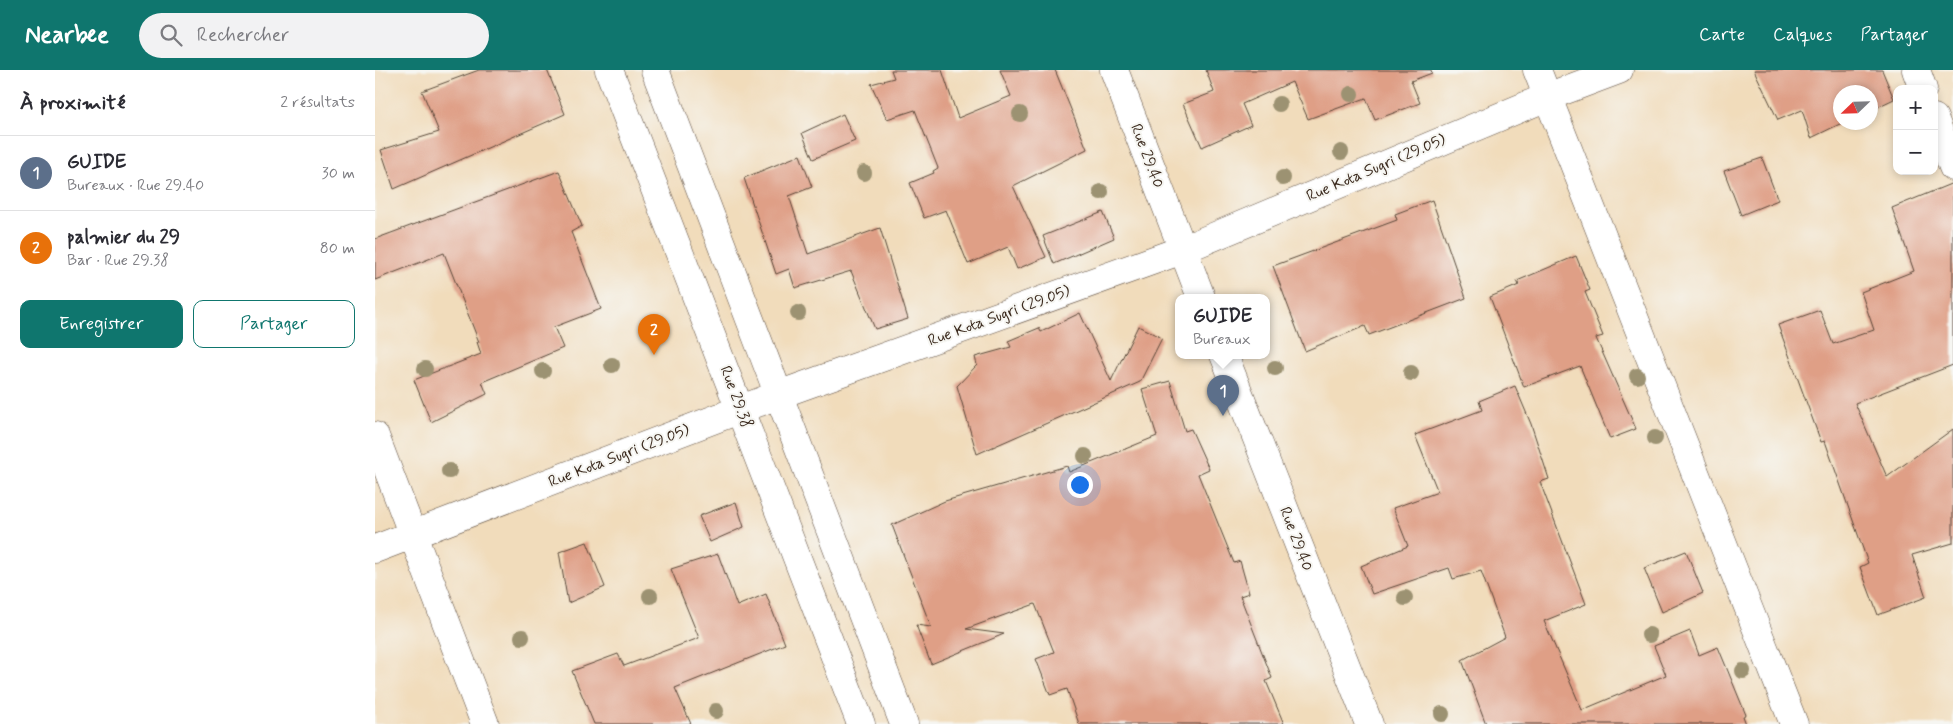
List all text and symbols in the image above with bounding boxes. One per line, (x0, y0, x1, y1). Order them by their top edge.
search box (139, 13, 489, 58)
text: Nearbee (25, 20, 109, 51)
icon: search (157, 21, 185, 49)
text: Rechercher (197, 23, 289, 48)
text: Carte (1699, 23, 1745, 47)
text: Calques (1773, 23, 1832, 47)
text: Partager (1860, 23, 1928, 47)
north arrow (1833, 85, 1878, 130)
map controls (1893, 85, 1938, 175)
button: + (1893, 85, 1938, 130)
text: À proximité (20, 89, 126, 117)
text: 2 résultats (280, 92, 355, 113)
street label: Rue 29.40 (1125, 121, 1169, 191)
street label: Rue Kota Sugri (29.05) (1303, 129, 1449, 207)
button: − (1893, 130, 1938, 175)
text: GUIDE (67, 150, 126, 175)
text: 1 (32, 163, 40, 184)
text: 30 m (322, 163, 355, 184)
text: Bureaux · Rue 29.40 (67, 175, 204, 196)
text: palmier du 29 (67, 225, 180, 250)
text: 2 (32, 238, 40, 259)
text: 80 m (320, 238, 355, 259)
text: Bar · Rue 29.38 (67, 250, 169, 271)
street label: Rue Kota Sugri (29.05) (925, 280, 1073, 351)
popup (1175, 294, 1270, 359)
button: Enregistrer (20, 300, 183, 348)
button: Partager (193, 300, 355, 348)
text: GUIDE (1193, 304, 1252, 329)
pin: 2 (638, 314, 670, 355)
text: Bureaux (1193, 329, 1251, 350)
street label: Rue 29.38 (715, 363, 757, 431)
pin: 1 (1207, 375, 1239, 416)
street label: Rue Kota Sugri (29.05) (545, 419, 693, 493)
your location (1067, 472, 1093, 498)
street label: Rue 29.40 (1274, 504, 1318, 574)

